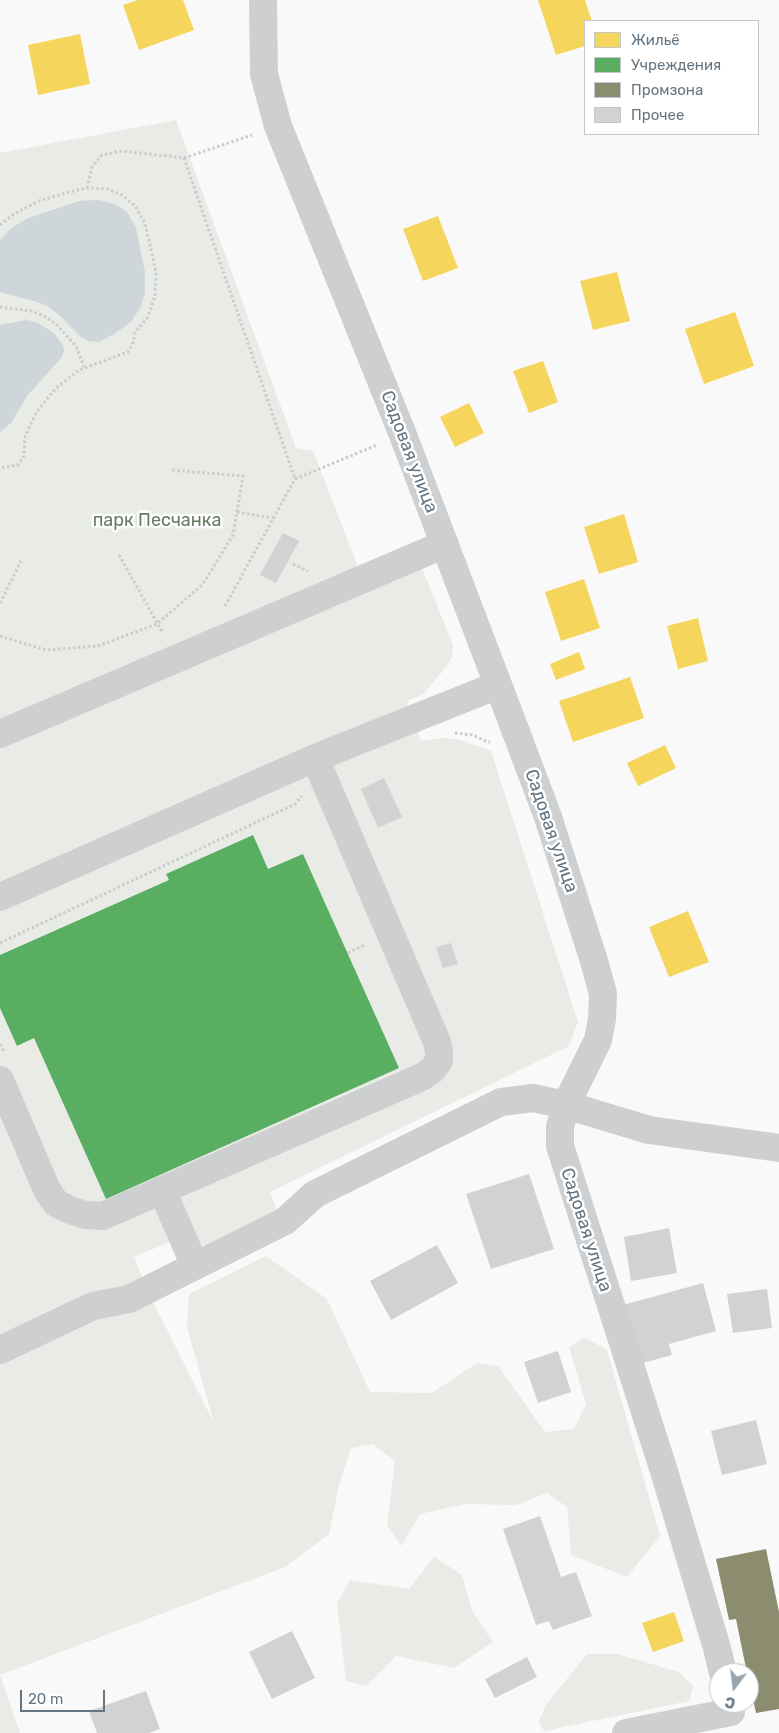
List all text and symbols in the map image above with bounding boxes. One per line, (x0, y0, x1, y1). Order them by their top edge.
legend (584, 20, 759, 135)
text: Жильё (631, 31, 680, 49)
text: Учреждения (631, 56, 721, 74)
text: Промзона (631, 81, 703, 99)
text: Прочее (631, 106, 684, 124)
street label: Садовая улица (376, 388, 442, 516)
park label: парк Песчанка (93, 510, 221, 532)
street label: Садовая улица (520, 766, 582, 896)
street label: Садовая улица (556, 1165, 616, 1295)
north arrow (709, 1663, 759, 1713)
scale bar (22, 1680, 108, 1712)
text: 20 m (28, 1690, 63, 1708)
text: С (723, 1693, 737, 1711)

